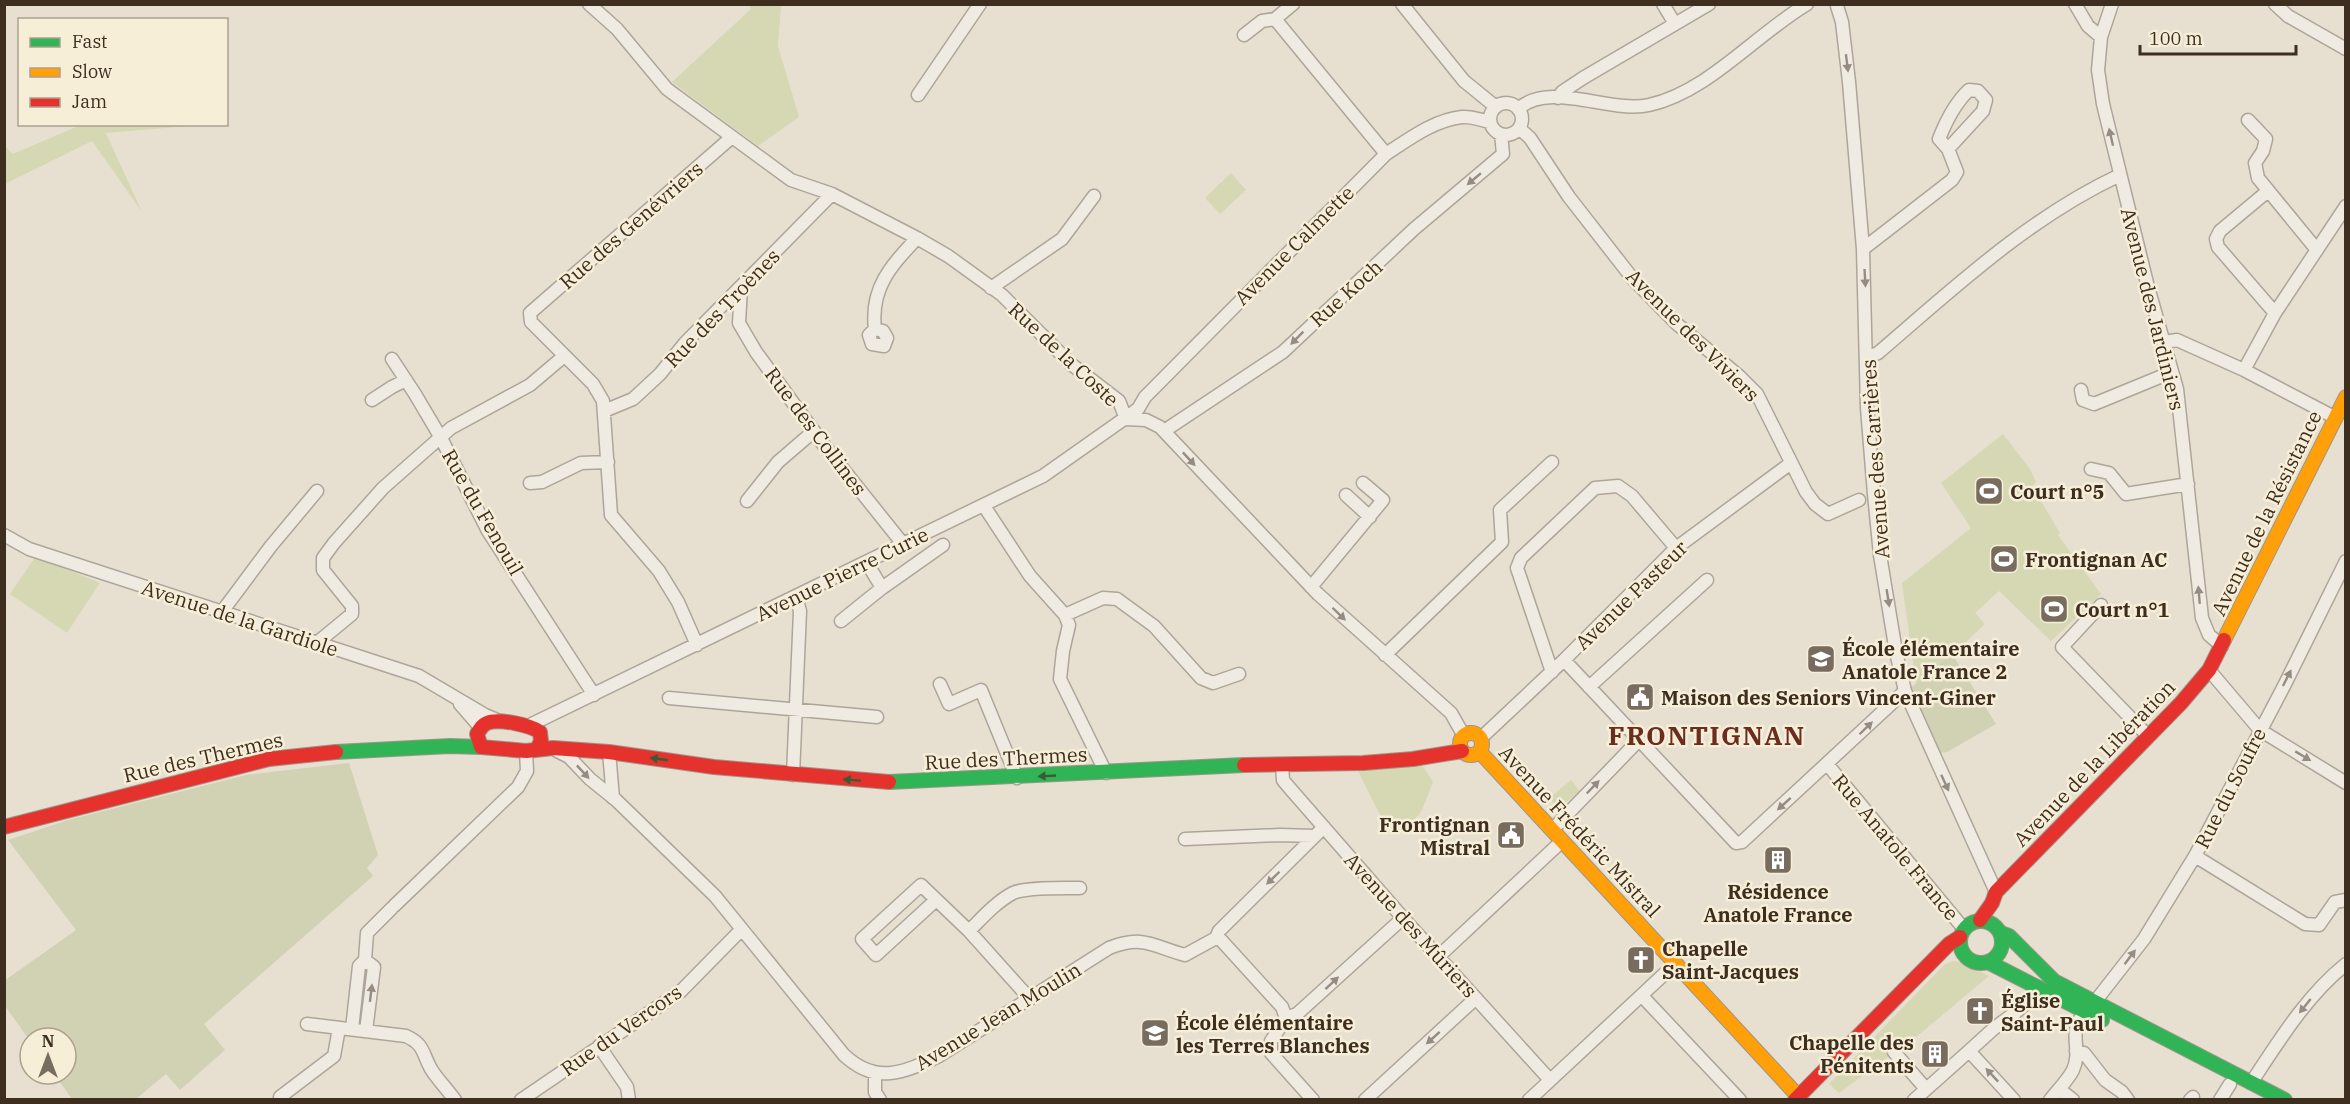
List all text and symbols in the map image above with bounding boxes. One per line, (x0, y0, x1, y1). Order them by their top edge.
legend (18, 18, 228, 126)
scale bar (2140, 18, 2296, 56)
text: 100 m (2149, 27, 2203, 50)
text: Fast (72, 30, 107, 53)
one-way arrow (1842, 54, 1852, 73)
text: Slow (72, 60, 112, 83)
text: Jam (72, 90, 107, 113)
one-way arrow (2105, 128, 2115, 146)
street label: Rue des Genévriers (553, 155, 709, 295)
one-way arrow (1466, 172, 1481, 185)
street label: Avenue Calmette (1228, 179, 1360, 311)
street label: Avenue des Jardiniers (2115, 205, 2191, 413)
street label: Rue des Troènes (658, 243, 786, 373)
street label: Rue Koch (1304, 253, 1388, 333)
street label: Avenue des Viviers (1621, 263, 1765, 407)
one-way arrow (1860, 269, 1869, 288)
street label: Rue de la Coste (1003, 296, 1125, 412)
one-way arrow (1291, 330, 1305, 344)
street label: Avenue des Carrières (1855, 358, 1895, 560)
street label: Rue des Collines (759, 361, 873, 501)
street label: Avenue de la Résistance (2205, 406, 2327, 620)
street label: Rue du Fenouil (436, 444, 530, 580)
one-way arrow (1182, 451, 1195, 466)
sports icon: Court n°5 (1973, 475, 2005, 507)
place label: Court n°5 (2010, 478, 2105, 505)
street label: Avenue Pierre Curie (751, 520, 933, 628)
street label: Avenue Pasteur (1569, 534, 1693, 656)
sports icon: Frontignan AC (1988, 543, 2020, 575)
place label: Frontignan AC (2025, 546, 2167, 573)
street label: Avenue de la Gardiole (138, 574, 342, 662)
one-way arrow (2194, 585, 2203, 604)
one-way arrow (1883, 589, 1892, 608)
sports icon: Court n°1 (2038, 593, 2070, 625)
place label: Court n°1 (2075, 596, 2170, 623)
one-way arrow (1332, 607, 1346, 621)
place label: École élémentaire Anatole France 2 (1842, 635, 2020, 685)
school or university icon: École élémentaire Anatole France 2 (1805, 643, 1837, 675)
one-way arrow (2283, 670, 2292, 687)
street label: Avenue de la Libération (2007, 674, 2181, 852)
public building icon: Maison des Seniors Vincent-Giner (1624, 681, 1656, 713)
place label: Maison des Seniors Vincent-Giner (1661, 684, 1996, 711)
district label: FRONTIGNAN (1608, 718, 1806, 752)
one-way arrow (1858, 722, 1873, 735)
street label: Rue du Soufre (2188, 723, 2272, 853)
street label: Rue des Thermes (121, 726, 285, 788)
street label: Avenue Frédéric Mistral (1493, 739, 1667, 923)
street label: Rue des Thermes (924, 740, 1088, 776)
one-way arrow (2295, 750, 2311, 761)
one-way arrow (649, 754, 668, 763)
one-way arrow (576, 764, 590, 778)
street label: Rue Anatole France (1827, 768, 1965, 926)
one-way arrow (1038, 772, 1057, 781)
one-way arrow (1941, 774, 1950, 791)
one-way arrow (843, 775, 862, 784)
one-way arrow (1586, 779, 1600, 794)
one-way arrow (1777, 797, 1792, 810)
place label: Frontignan Mistral (1379, 811, 1490, 861)
public building icon: Frontignan Mistral (1495, 819, 1527, 851)
building icon: Résidence Anatole France (1762, 844, 1794, 876)
street label: Avenue des Mûriers (1339, 847, 1483, 1003)
one-way arrow (1267, 871, 1281, 885)
place label: Résidence Anatole France (1704, 878, 1852, 928)
place label: Chapelle Saint-Jacques (1662, 935, 1799, 985)
church icon: Chapelle Saint-Jacques (1625, 944, 1657, 976)
one-way arrow (2124, 950, 2136, 965)
street label: Avenue Jean Moulin (910, 956, 1086, 1076)
one-way arrow (1324, 976, 1339, 990)
street label: Rue du Vercors (555, 978, 687, 1082)
one-way arrow (366, 984, 376, 1003)
place label: Église Saint-Paul (2001, 987, 2104, 1037)
church icon: Église Saint-Paul (1964, 995, 1996, 1027)
one-way arrow (2298, 998, 2311, 1014)
place label: École élémentaire les Terres Blanches (1176, 1009, 1370, 1059)
school or university icon: École élémentaire les Terres Blanches (1139, 1017, 1171, 1049)
north arrow (18, 1026, 78, 1086)
place label: Chapelle des Pénitents (1789, 1029, 1914, 1079)
text: N (42, 1031, 54, 1051)
one-way arrow (1426, 1031, 1441, 1044)
building icon: Chapelle des Pénitents (1919, 1038, 1951, 1070)
one-way arrow (1985, 1068, 1999, 1083)

